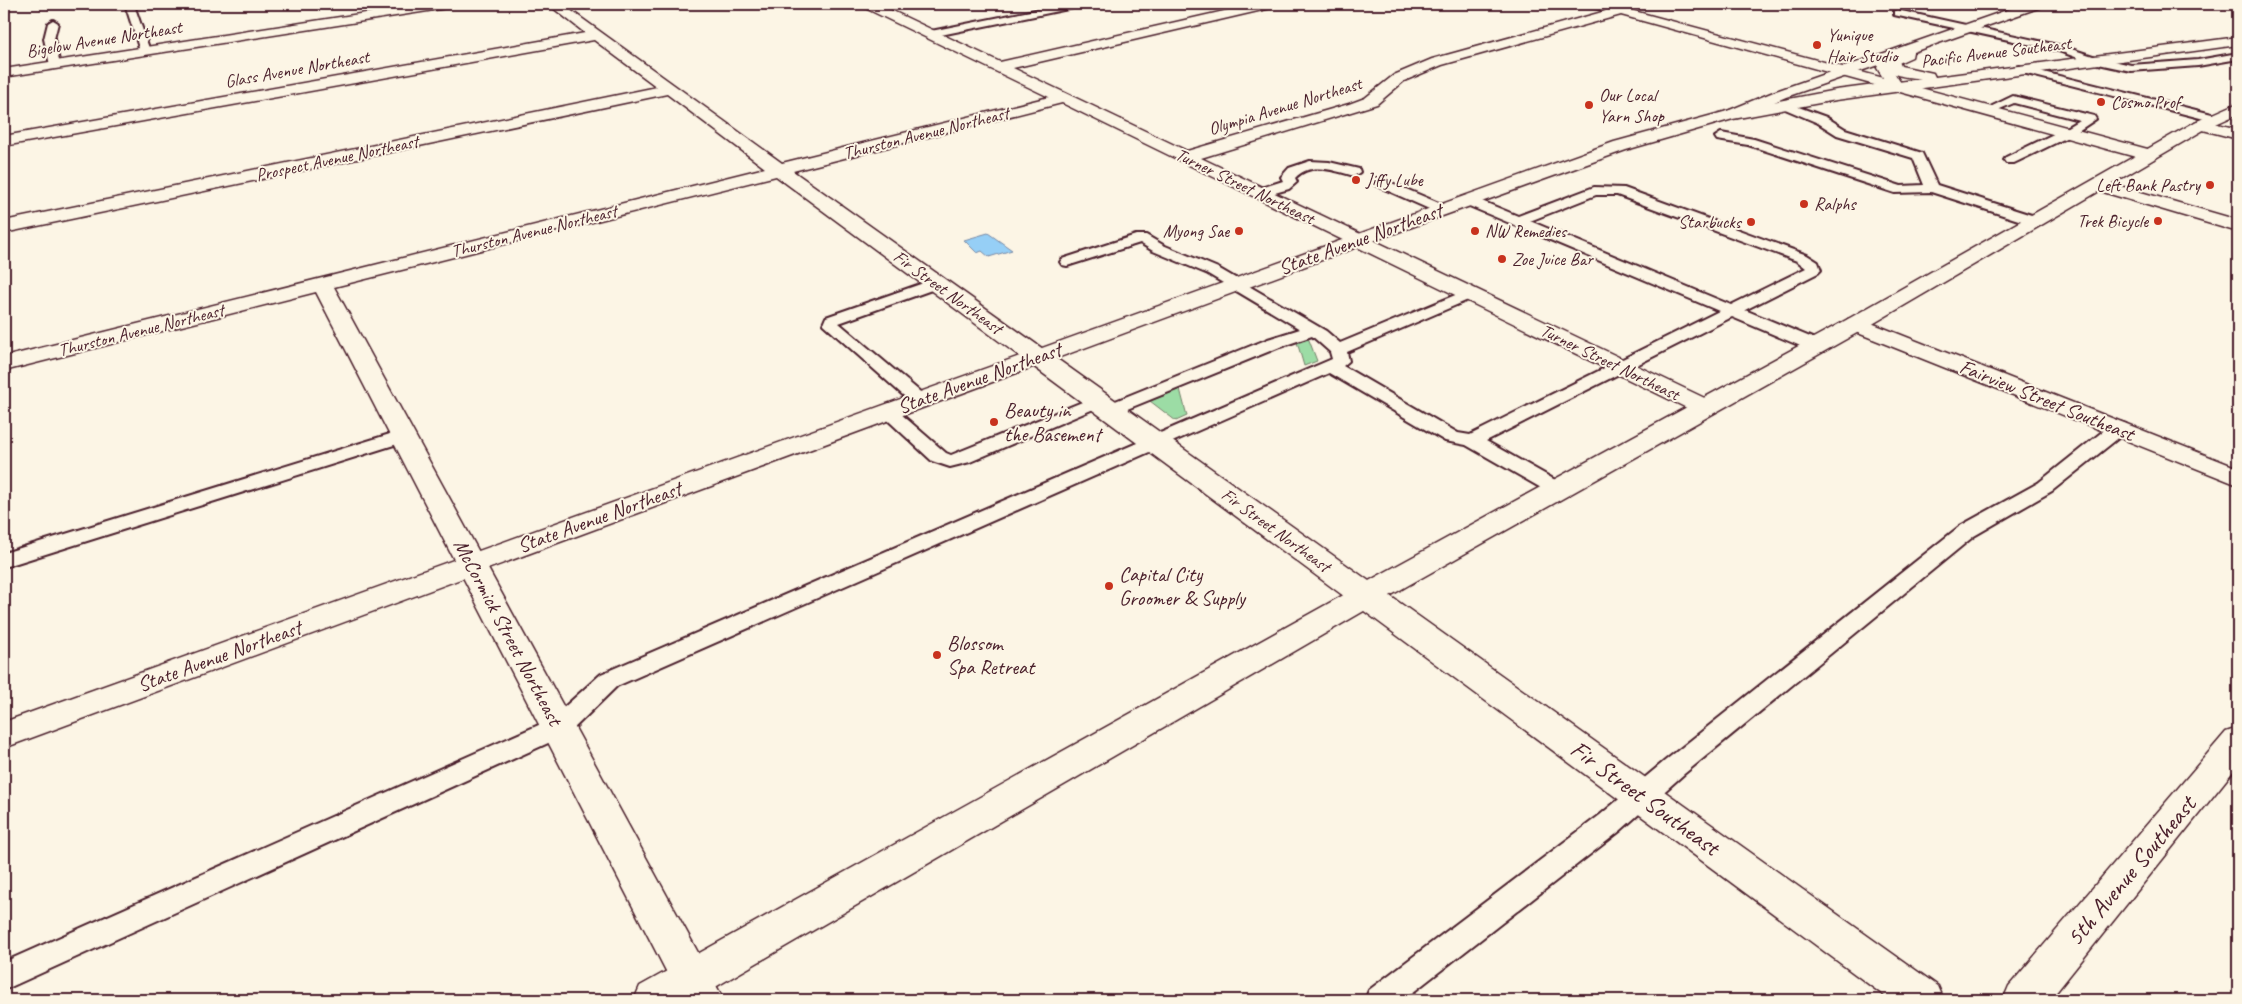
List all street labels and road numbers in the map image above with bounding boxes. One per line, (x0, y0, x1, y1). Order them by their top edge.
street label: Bigelow Avenue Northeast (25, 16, 185, 62)
street label: Pacific Avenue Southeast (1920, 32, 2074, 72)
street label: Glass Avenue Northeast (223, 45, 373, 92)
street label: Olympia Avenue Northeast (1206, 72, 1366, 140)
street label: Thurston Avenue Northeast (841, 101, 1014, 164)
street label: Prospect Avenue Northeast (254, 129, 423, 186)
street label: Turner Street Northeast (1172, 143, 1320, 230)
street label: State Avenue Northeast (1275, 196, 1448, 281)
street label: Thurston Avenue Northeast (449, 199, 622, 262)
street label: Fir Street Northeast (889, 245, 1009, 341)
street label: Thurston Avenue Northeast (56, 298, 229, 361)
street label: Turner Street Northeast (1537, 319, 1685, 406)
street label: State Avenue Northeast (894, 335, 1067, 420)
street label: Fairview Street Southeast (1956, 353, 2140, 448)
street label: State Avenue Northeast (514, 474, 687, 559)
street label: Fir Street Northeast (1217, 483, 1337, 579)
street label: McCormick Street Northeast (448, 534, 569, 731)
street label: State Avenue Northeast (134, 613, 307, 698)
street label: Fir Street Southeast (1564, 733, 1728, 864)
street label: 5th Avenue Southeast (2059, 787, 2205, 953)

